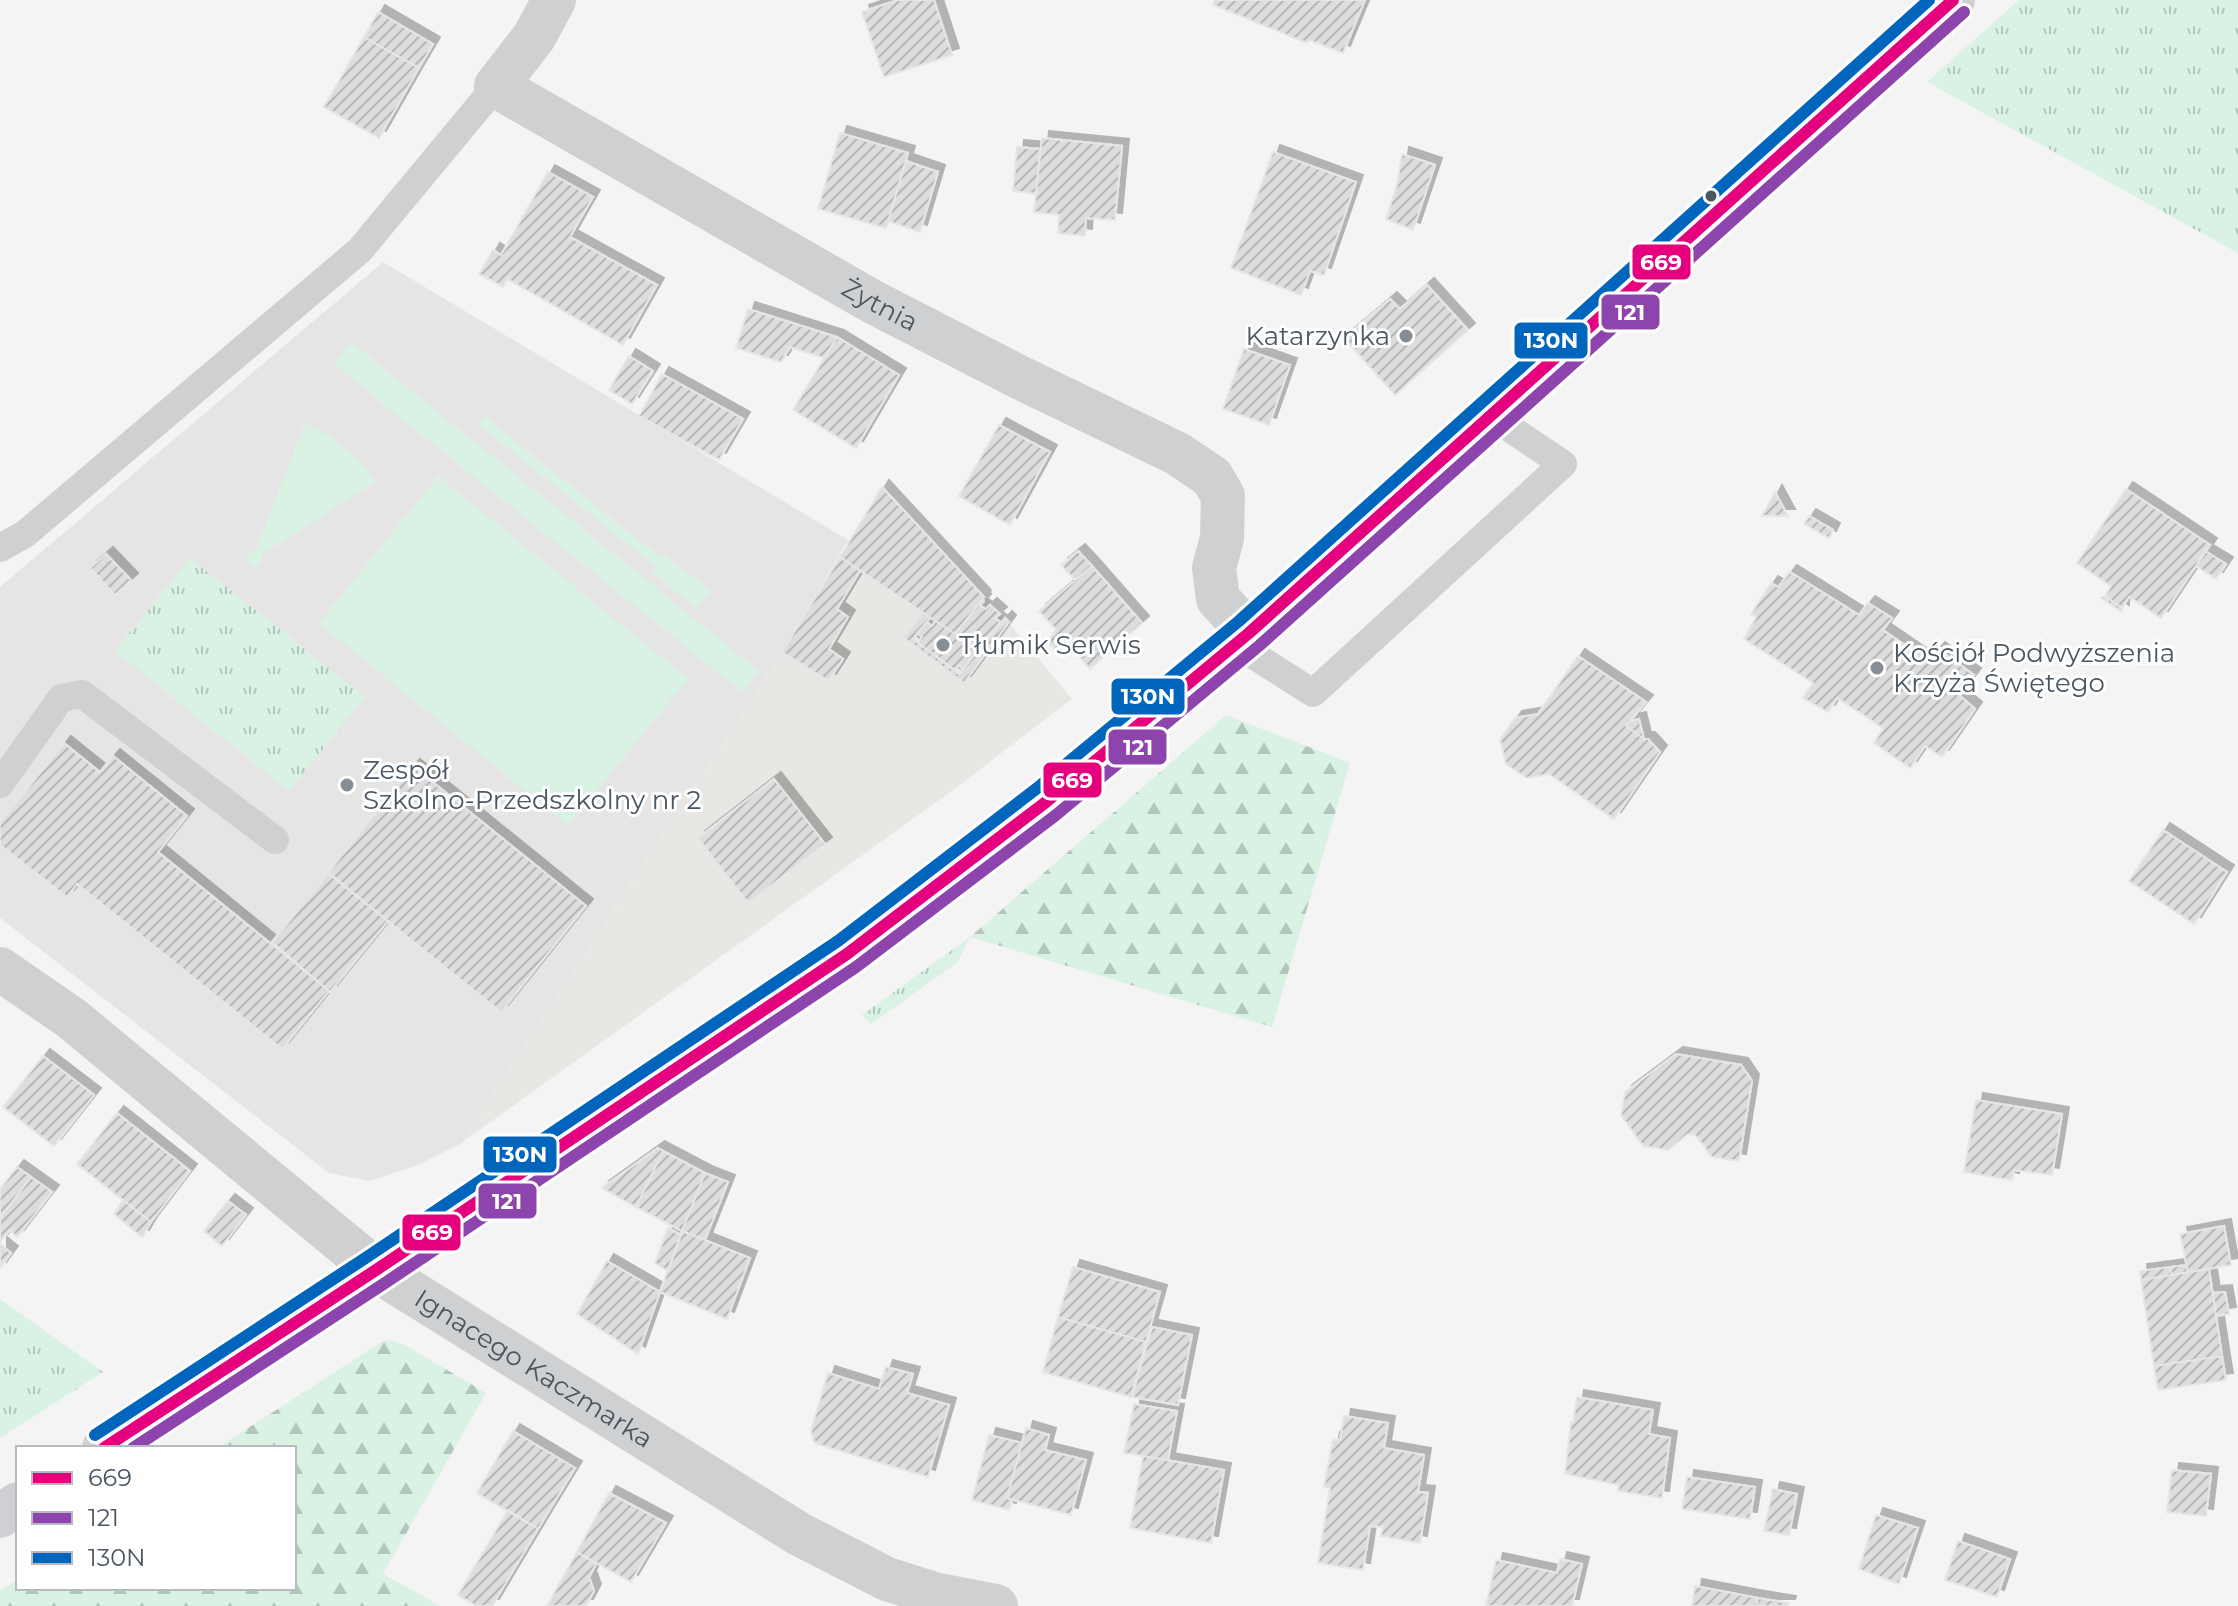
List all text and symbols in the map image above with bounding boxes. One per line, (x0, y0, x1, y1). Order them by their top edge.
unlabelled marker (1703, 188, 1719, 204)
line badge: 669 (1631, 243, 1692, 281)
text: 669 (1640, 249, 1682, 276)
street label: Żytnia (836, 272, 923, 338)
line badge: 121 (1600, 293, 1661, 331)
text: 121 (1615, 299, 1645, 326)
place label: Katarzynka (1246, 320, 1390, 352)
line badge: 130N (1513, 321, 1589, 360)
marker: Katarzynka (1397, 327, 1415, 345)
text: 130N (1524, 327, 1578, 354)
place label: Tłumik Serwis (959, 629, 1141, 661)
marker: Tłumik Serwis (934, 636, 952, 654)
place label: Kościół Podwyższenia Krzyża Świętego (1893, 637, 2175, 699)
marker: Kościół Podwyższenia Krzyża Świętego (1868, 659, 1886, 677)
line badge: 130N (1110, 677, 1186, 716)
text: 130N (1121, 683, 1175, 710)
line badge: 121 (1107, 728, 1168, 766)
text: 121 (1123, 734, 1153, 761)
place label: Zespół Szkolno-Przedszkolny nr 2 (363, 754, 701, 816)
line badge: 669 (1042, 761, 1103, 799)
text: 669 (1051, 767, 1093, 794)
marker: Zespół Szkolno-Przedszkolny nr 2 (338, 776, 356, 794)
line badge: 130N (482, 1135, 558, 1174)
text: 130N (493, 1141, 547, 1168)
line badge: 121 (477, 1182, 538, 1220)
text: 121 (492, 1188, 522, 1215)
line badge: 669 (401, 1213, 462, 1252)
text: 669 (411, 1219, 453, 1246)
street label: Ignacego Kaczmarka (409, 1282, 659, 1455)
legend (16, 1446, 296, 1590)
text: 669 (88, 1463, 132, 1492)
text: 121 (88, 1503, 119, 1532)
text: 130N (88, 1543, 146, 1572)

